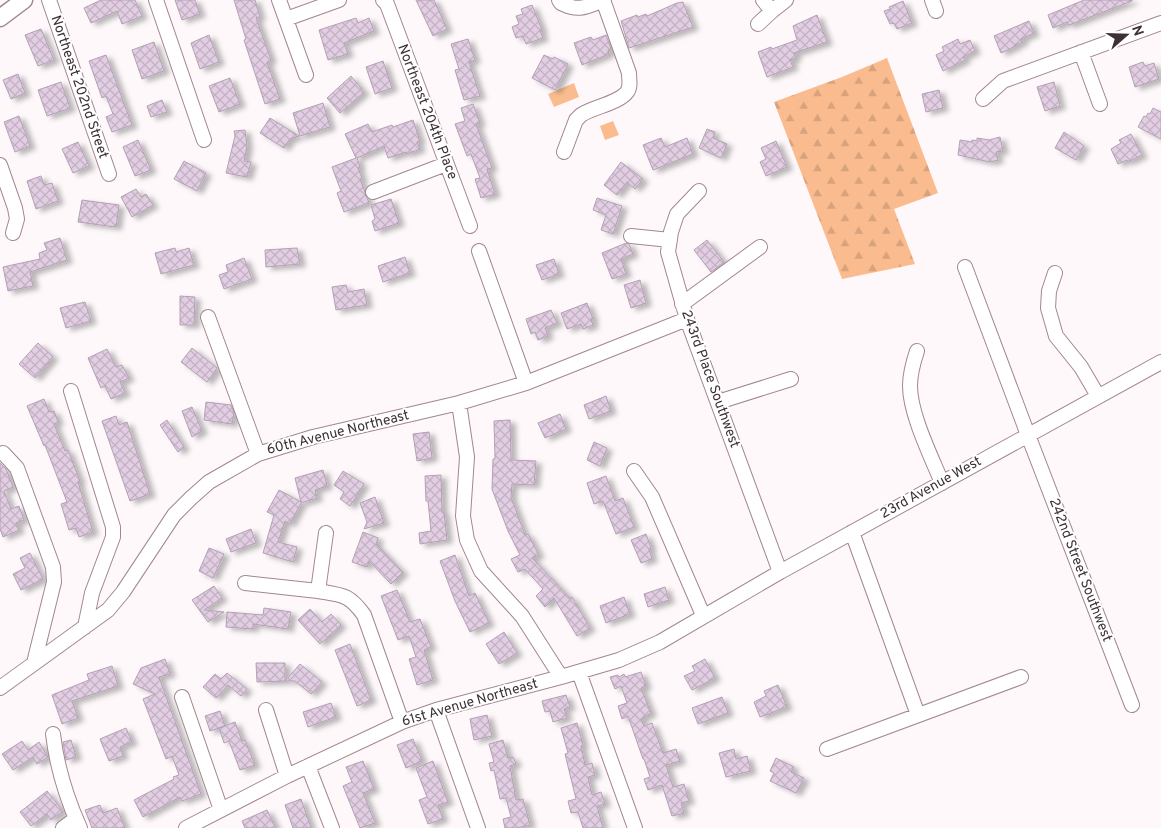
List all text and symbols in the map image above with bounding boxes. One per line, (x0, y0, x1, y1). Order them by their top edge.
north arrow (1101, 10, 1151, 60)
street label: Northeast 202nd Street (47, 13, 111, 161)
text: N (1127, 23, 1147, 39)
street label: Northeast 204th Place (393, 42, 461, 182)
street label: 243rd Place Southwest (677, 308, 743, 450)
street label: 60th Avenue Northeast (265, 407, 411, 459)
street label: 23rd Avenue West (877, 453, 985, 523)
street label: 242nd Street Southwest (1045, 496, 1115, 644)
street label: 61st Avenue Northeast (400, 675, 540, 731)

